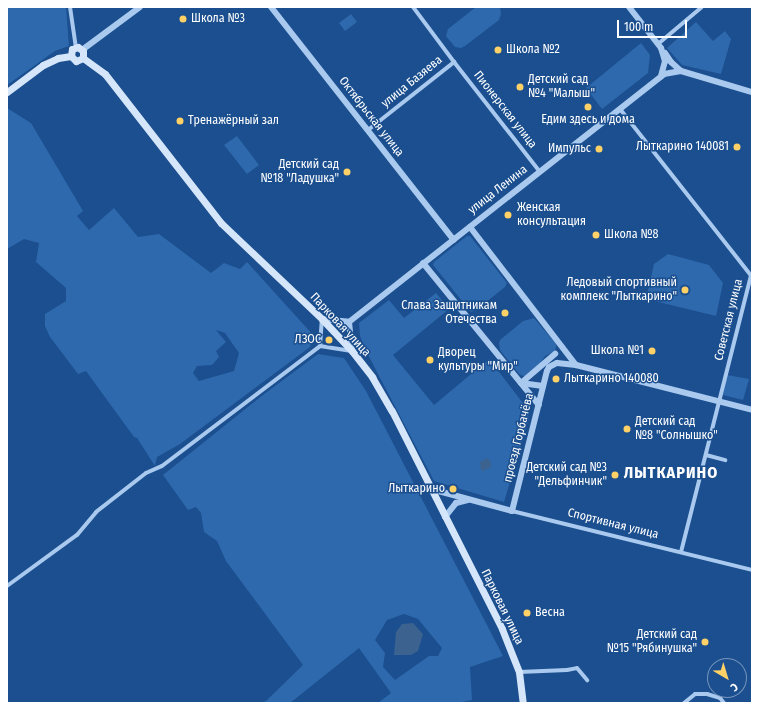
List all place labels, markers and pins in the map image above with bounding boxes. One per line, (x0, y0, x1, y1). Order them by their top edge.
place label: Школа №3 (191, 12, 245, 26)
marker: Школа №3 (178, 14, 188, 24)
place label: Школа №2 (506, 43, 560, 57)
marker: Школа №2 (493, 45, 503, 55)
place label: Детский сад №4 "Малыш" (528, 73, 595, 101)
marker: Детский сад №4 "Малыш" (515, 82, 525, 92)
marker: Едим здесь и дома (583, 102, 593, 112)
place label: Едим здесь и дома (541, 113, 635, 127)
place label: Тренажёрный зал (188, 114, 279, 128)
marker: Тренажёрный зал (175, 116, 185, 126)
place label: Лыткарино 140081 (636, 140, 729, 154)
place label: Импульс (548, 142, 591, 156)
marker: Лыткарино 140081 (732, 142, 742, 152)
marker: Импульс (594, 144, 604, 154)
place label: Детский сад №18 "Ладушка" (261, 158, 339, 186)
marker: Детский сад №18 "Ладушка" (342, 167, 352, 177)
place label: Женская консультация (517, 201, 586, 229)
marker: Женская консультация (502, 209, 514, 221)
place label: Школа №8 (604, 228, 659, 242)
marker: Школа №8 (591, 230, 601, 240)
place label: Ледовый спортивный комплекс "Лыткарино" (561, 276, 677, 304)
marker: Ледовый спортивный комплекс "Лыткарино" (680, 285, 690, 295)
place label: Слава Защитникам Отечества (401, 299, 497, 327)
marker: Слава Защитникам Отечества (500, 308, 510, 318)
place label: ЛЗОС (295, 333, 321, 347)
marker: ЛЗОС (324, 335, 334, 345)
place label: Школа №1 (591, 344, 644, 358)
place label: Дворец культуры "Мир" (438, 346, 518, 374)
marker: Школа №1 (647, 346, 657, 356)
marker: Дворец культуры "Мир" (425, 355, 435, 365)
place label: Лыткарино 140080 (564, 372, 659, 386)
marker: Лыткарино 140080 (551, 374, 561, 384)
place label: Детский сад №8 "Солнышко" (635, 415, 718, 443)
marker: Детский сад №8 "Солнышко" (622, 424, 632, 434)
place label: Детский сад №3 "Дельфинчик" (526, 461, 607, 489)
marker: Детский сад №3 "Дельфинчик" (610, 470, 620, 480)
place label: Лыткарино (388, 482, 445, 496)
marker: Лыткарино (448, 484, 458, 494)
place label: Весна (535, 606, 565, 620)
marker: Весна (522, 608, 532, 618)
place label: Детский сад №15 "Рябинушка" (607, 628, 697, 656)
marker: Детский сад №15 "Рябинушка" (700, 637, 710, 647)

